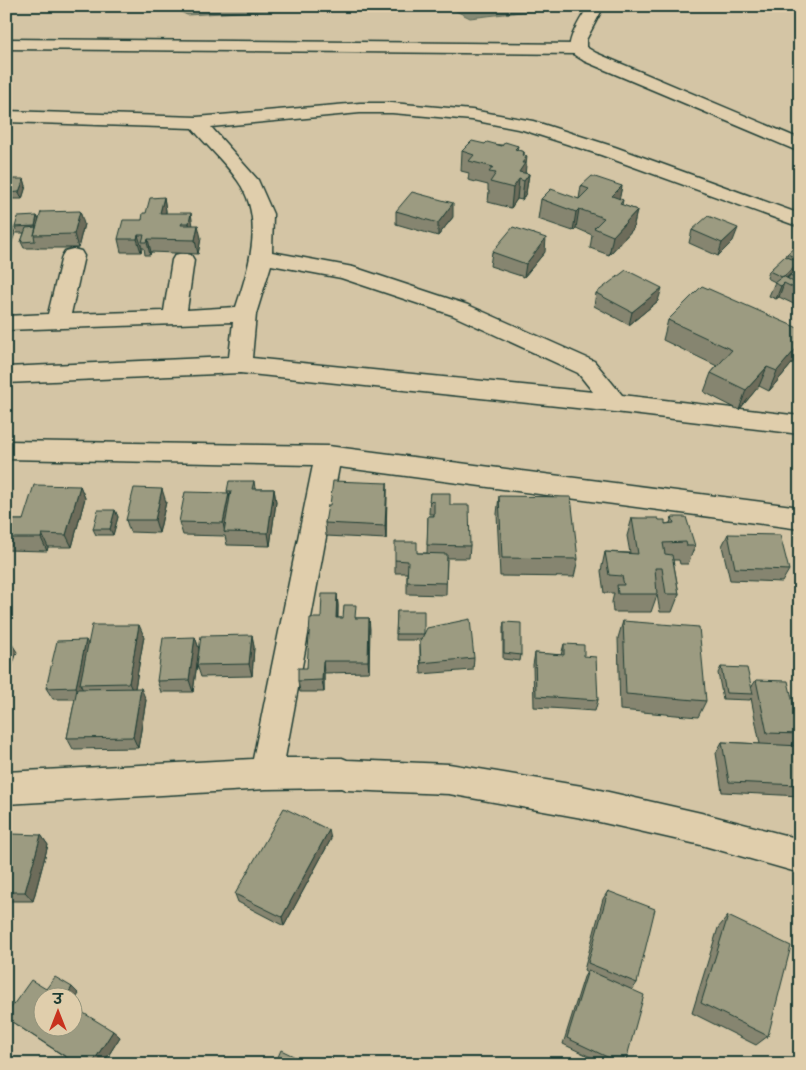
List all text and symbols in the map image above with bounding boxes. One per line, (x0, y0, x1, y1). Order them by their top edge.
north arrow (32, 988, 82, 1038)
text: उ (51, 990, 64, 1008)

